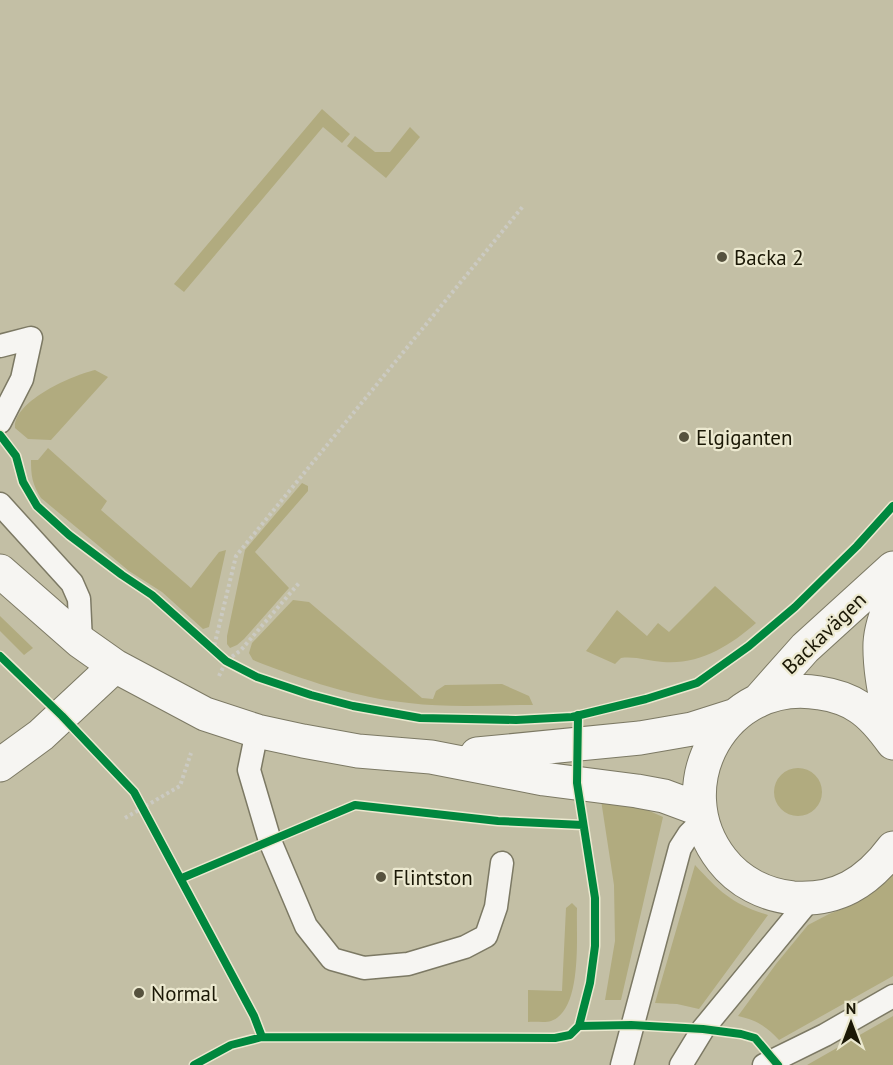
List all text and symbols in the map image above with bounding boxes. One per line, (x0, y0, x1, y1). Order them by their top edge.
place label: Backa 2 (734, 244, 804, 271)
marker: Backa 2 (715, 250, 729, 264)
place label: Elgiganten (696, 424, 793, 451)
marker: Elgiganten (677, 430, 691, 444)
street label: Backavägen (776, 586, 872, 680)
place label: Flintston (393, 864, 473, 891)
marker: Flintston (374, 870, 388, 884)
place label: Normal (151, 980, 217, 1007)
marker: Normal (132, 986, 146, 1000)
north arrow (821, 993, 881, 1053)
text: N (846, 998, 856, 1018)

